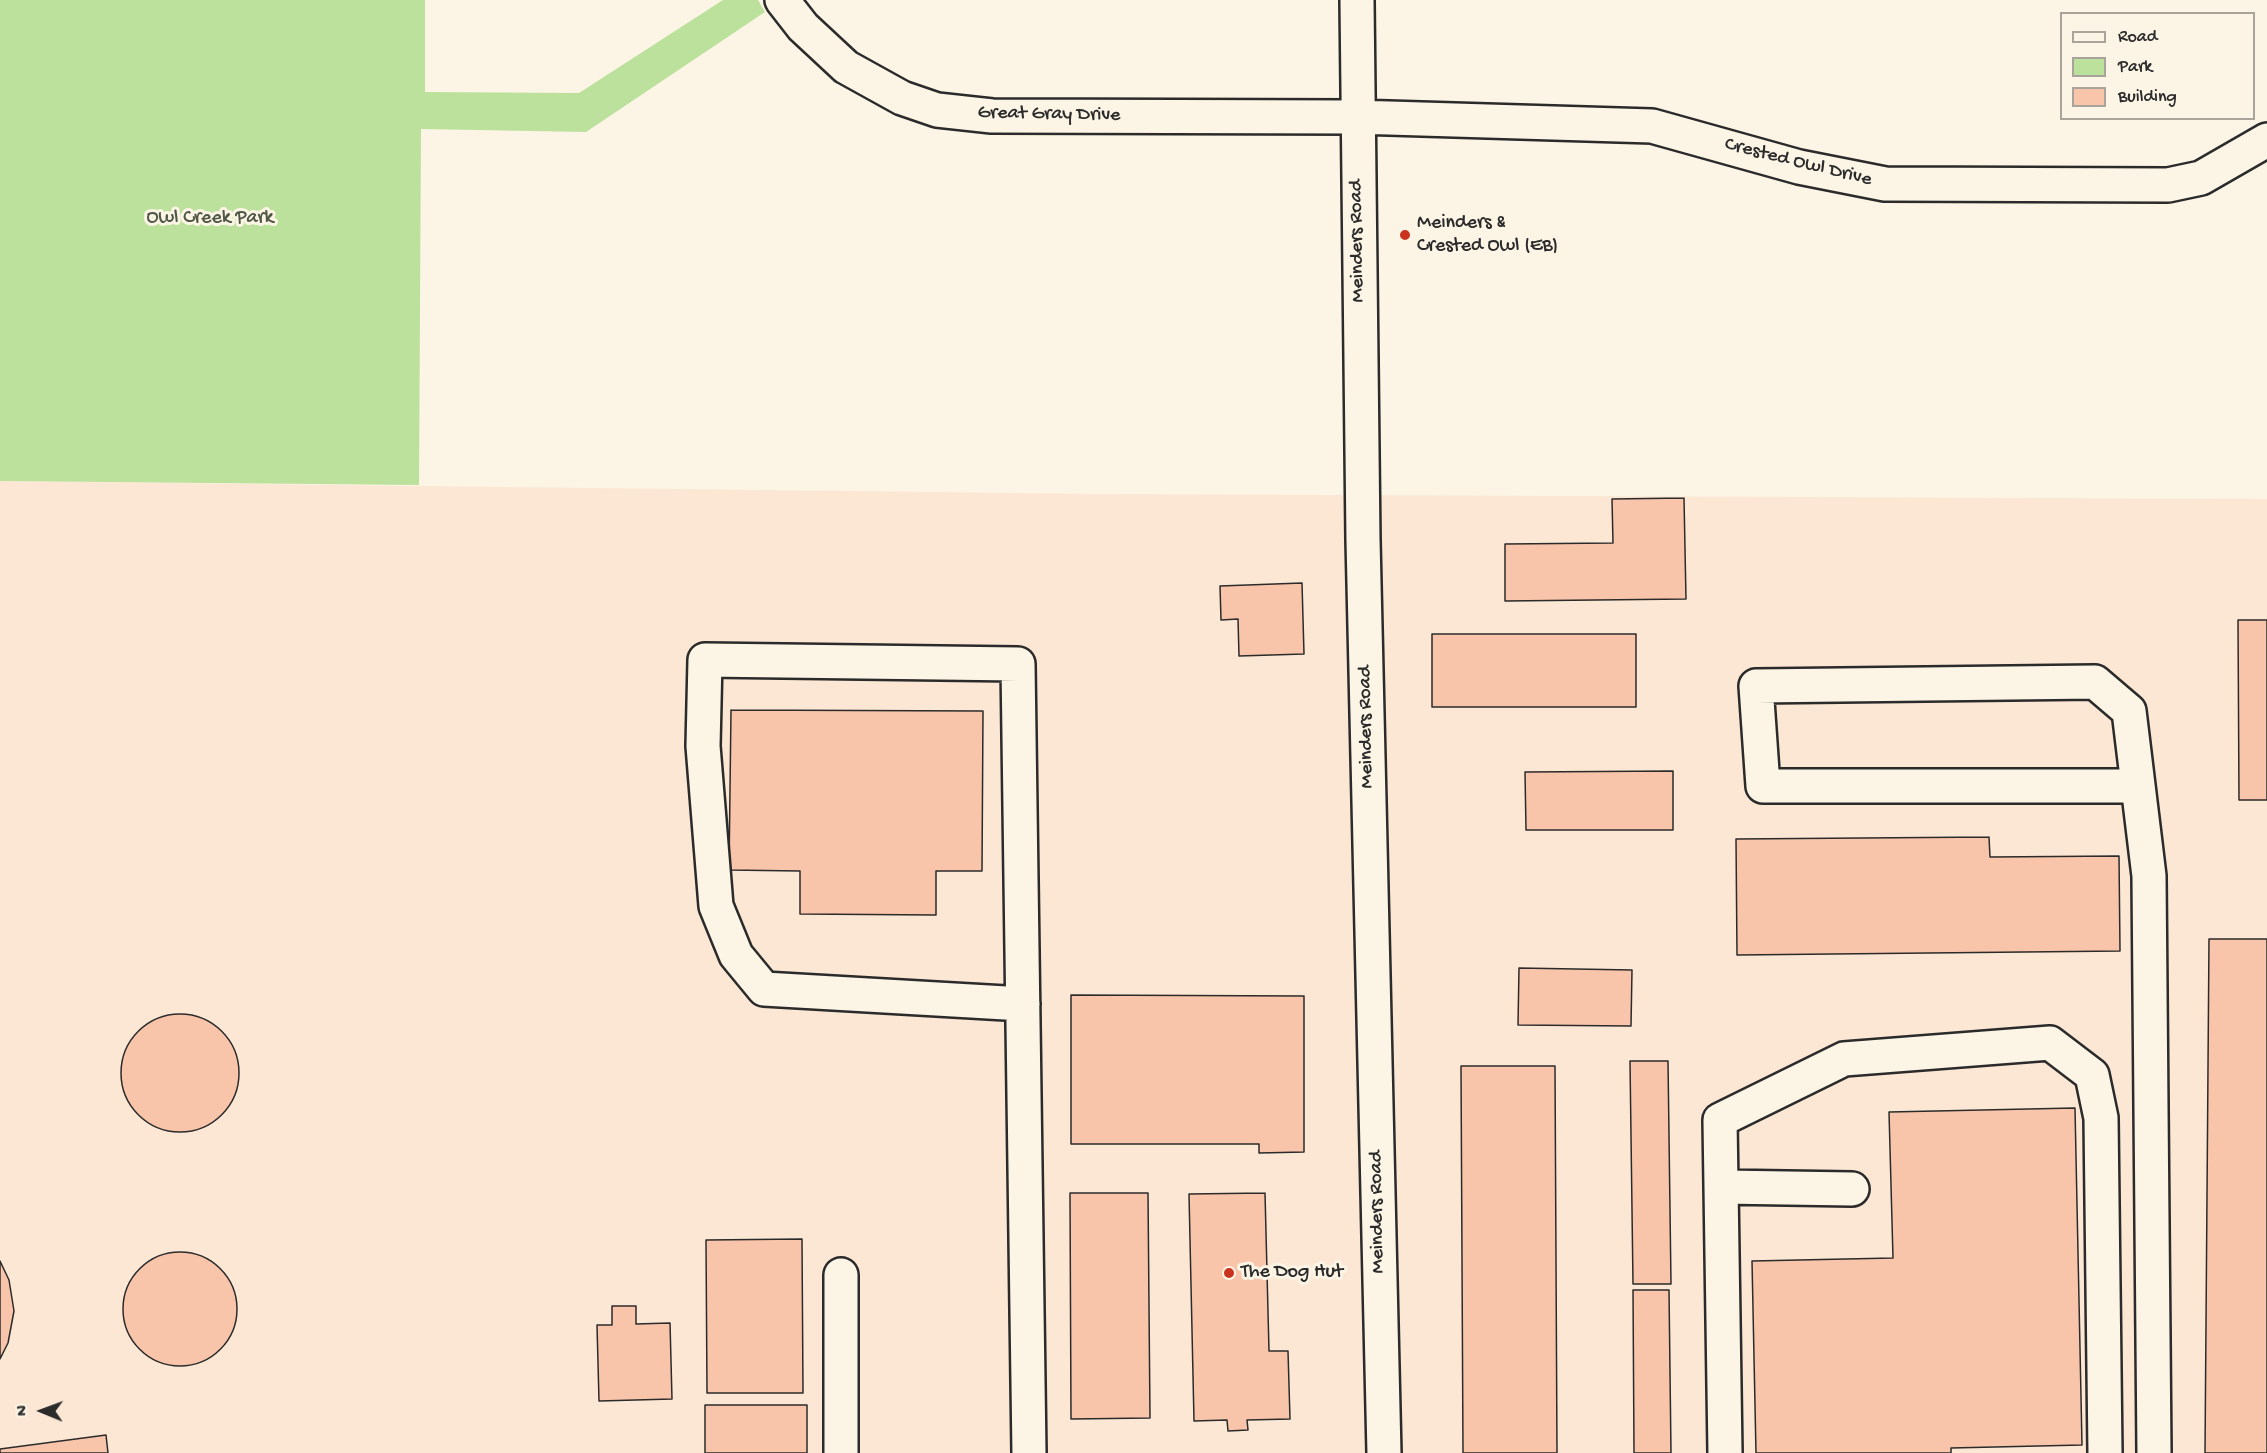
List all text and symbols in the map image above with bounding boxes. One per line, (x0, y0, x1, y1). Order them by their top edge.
legend (2060, 12, 2255, 120)
text: Road (2118, 27, 2157, 48)
text: Park (2118, 57, 2152, 78)
text: Building (2118, 87, 2177, 108)
street label: Great Gray Drive (977, 102, 1121, 128)
street label: Crested Owl Drive (1722, 133, 1874, 193)
street label: Meinders Road (1345, 179, 1371, 303)
park label: Owl Creek Park (146, 207, 274, 231)
place label: Meinders & Crested Owl (EB) (1417, 212, 1558, 259)
marker: Meinders & Crested Owl (EB) (1398, 228, 1412, 242)
street label: Meinders Road (1354, 665, 1380, 789)
street label: Meinders Road (1365, 1150, 1391, 1274)
place label: The Dog Hut (1241, 1261, 1343, 1285)
marker: The Dog Hut (1222, 1266, 1236, 1280)
north arrow (12, 1381, 72, 1441)
text: N (14, 1405, 33, 1416)

